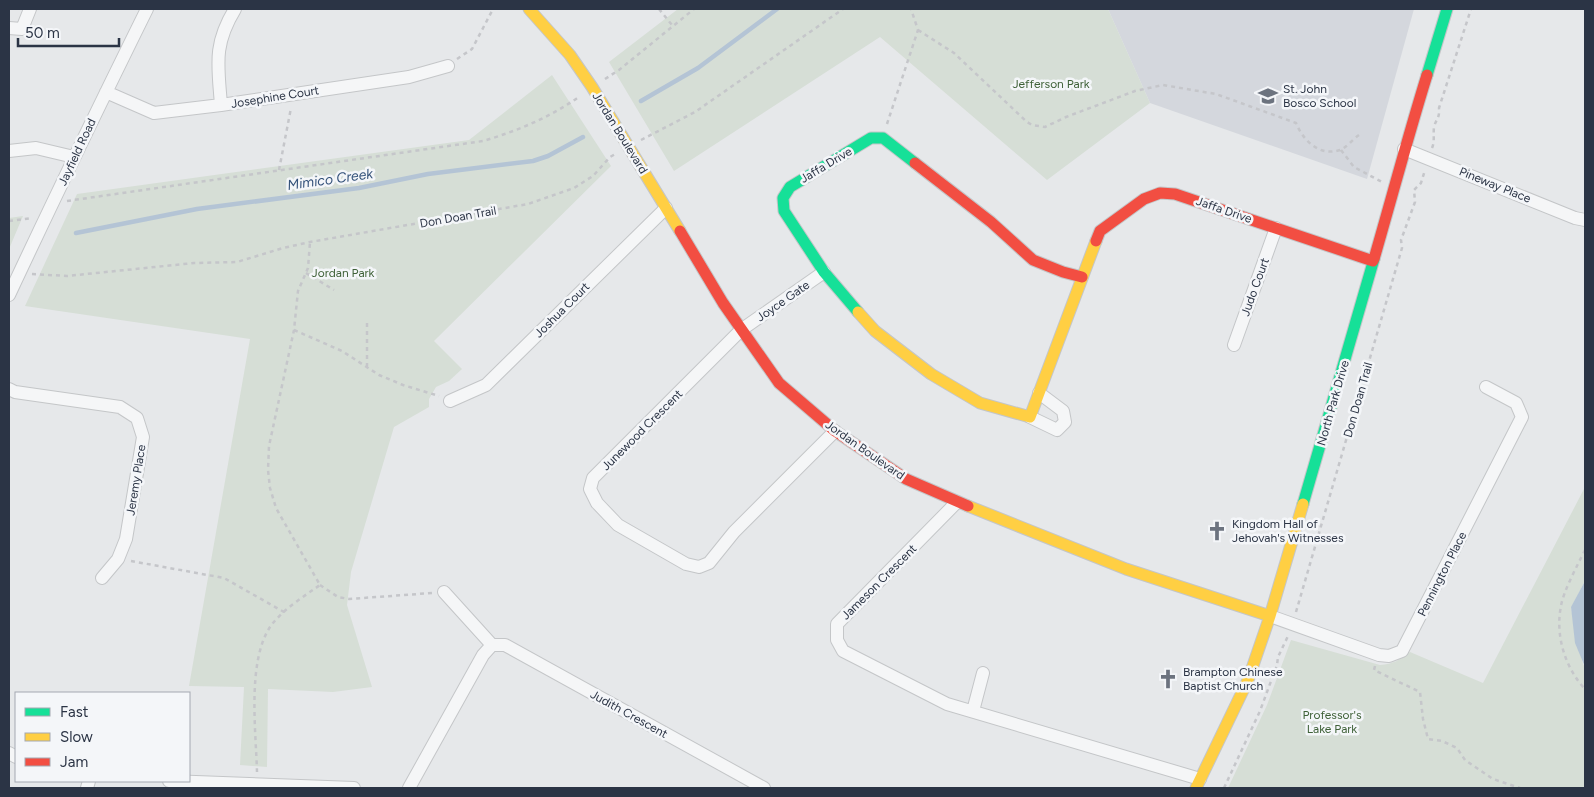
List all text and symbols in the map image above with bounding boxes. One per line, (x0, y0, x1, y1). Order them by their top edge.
scale bar (18, 15, 119, 47)
text: 50 m (25, 24, 60, 42)
park label: Jefferson Park (1012, 77, 1090, 91)
place label: St. John Bosco School (1283, 82, 1356, 110)
street label: Josephine Court (230, 83, 320, 111)
school or university icon: St. John Bosco School (1257, 85, 1279, 107)
street label: Jordan Boulevard (589, 90, 651, 176)
street label: Jayfield Road (55, 116, 99, 188)
street label: Jaffa Drive (798, 144, 855, 186)
street label: Pineway Place (1457, 164, 1533, 206)
water label: Mimico Creek (286, 165, 375, 194)
street label: Jaffa Drive (1194, 194, 1254, 226)
street label: Don Doan Trail (419, 203, 497, 231)
street label: Judo Court (1238, 256, 1272, 318)
park label: Jordan Park (312, 266, 375, 280)
street label: Joyce Gate (754, 277, 813, 324)
street label: Joshua Court (532, 279, 593, 340)
street label: North Park Drive (1314, 358, 1352, 447)
street label: Don Doan Trail (1341, 361, 1375, 439)
street label: Junewood Crescent (599, 386, 686, 473)
street label: Jordan Boulevard (823, 417, 907, 483)
street label: Jeremy Place (123, 443, 149, 516)
place label: Kingdom Hall of Jehovah's Witnesses (1232, 517, 1344, 545)
church icon: Kingdom Hall of Jehovah's Witnesses (1206, 520, 1228, 542)
street label: Pennington Place (1415, 529, 1470, 619)
street label: Jameson Crescent (839, 541, 920, 622)
place label: Brampton Chinese Baptist Church (1183, 665, 1283, 693)
church icon: Brampton Chinese Baptist Church (1157, 668, 1179, 690)
street label: Judith Crescent (588, 687, 670, 741)
legend (15, 692, 190, 782)
text: Fast (60, 703, 89, 721)
park label: Professor's Lake Park (1302, 708, 1362, 736)
text: Slow (60, 728, 93, 746)
text: Jam (60, 753, 88, 771)

